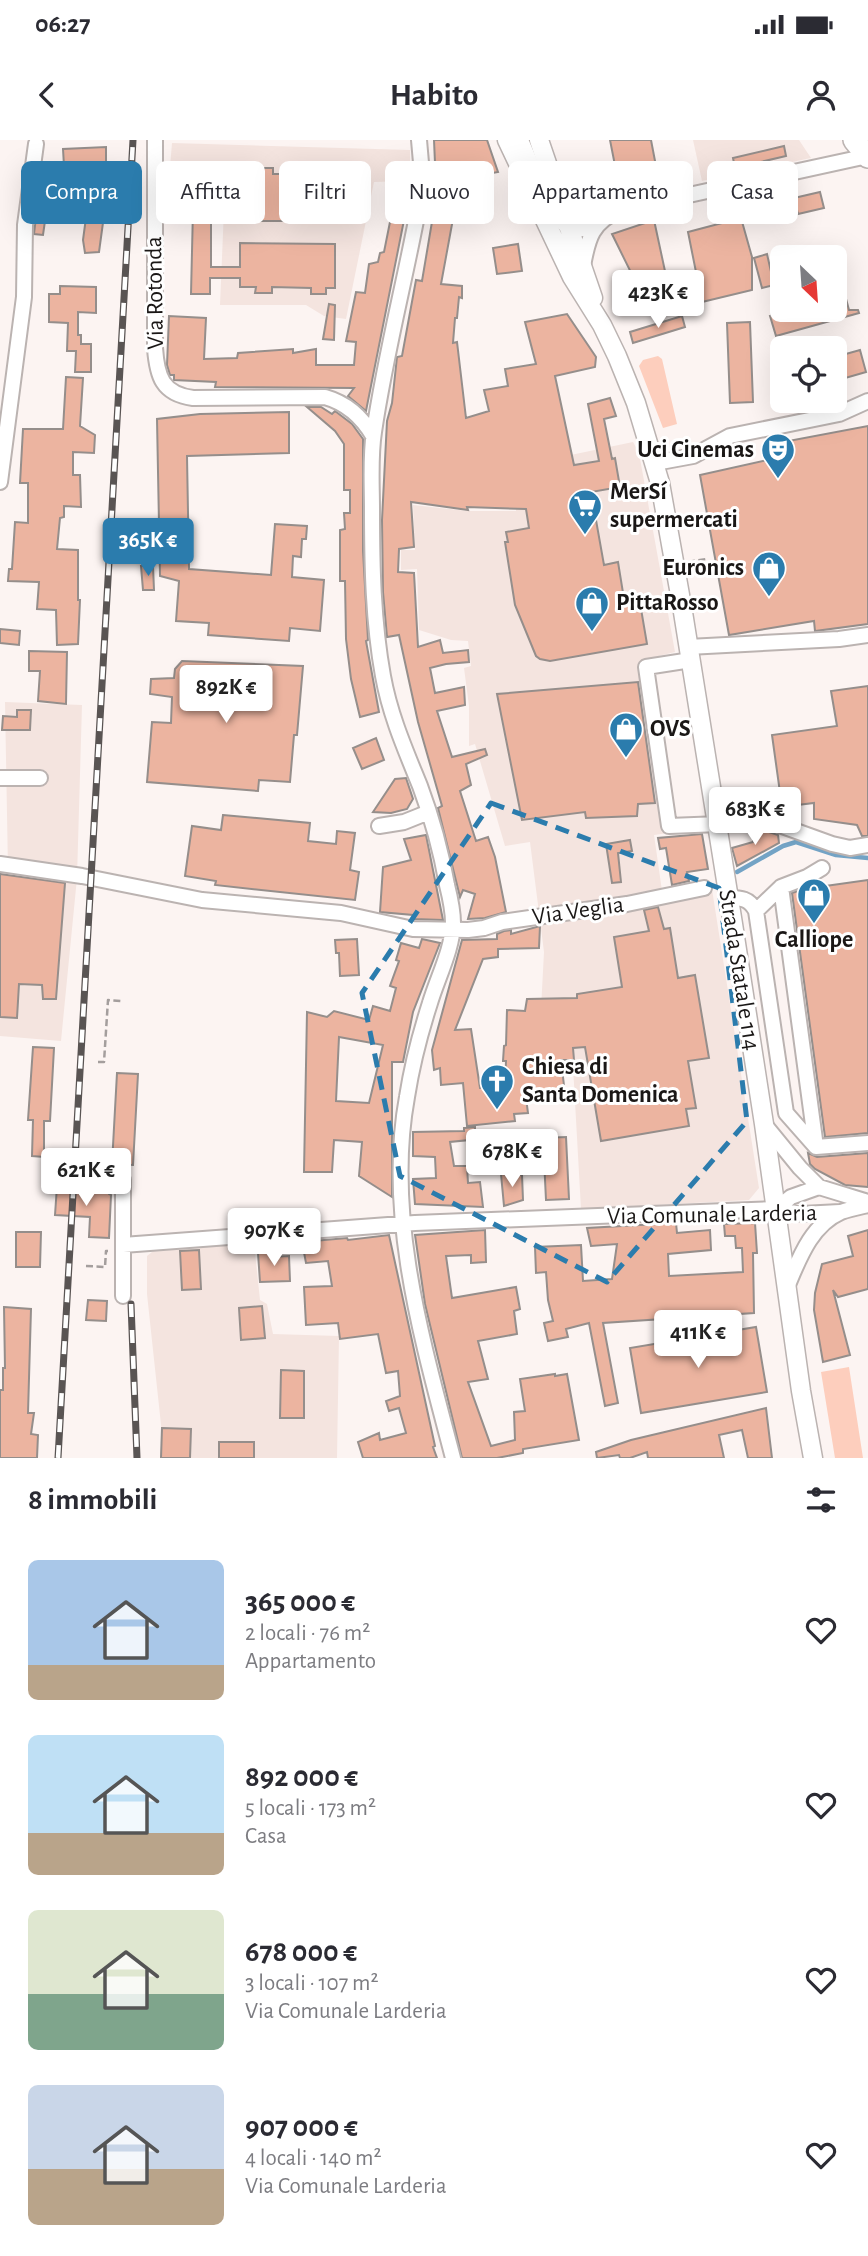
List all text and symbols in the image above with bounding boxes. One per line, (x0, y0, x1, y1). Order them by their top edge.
text: 06:27 (35, 11, 91, 37)
icon: back (28, 76, 66, 114)
icon: person (802, 76, 840, 114)
text: Habito (390, 79, 478, 111)
chip: Compra (21, 161, 142, 224)
chip: Affitta (156, 161, 265, 224)
chip: Filtri (279, 161, 371, 224)
chip: Nuovo (385, 161, 494, 224)
chip: Appartamento (508, 161, 693, 224)
chip: Casa (707, 161, 798, 224)
street label: Via Rotonda (142, 236, 168, 350)
north arrow (770, 245, 847, 322)
map controls (770, 245, 847, 413)
pin: 423K € (601, 270, 715, 330)
text: 423K € (628, 281, 688, 304)
button: locate (770, 336, 847, 413)
theatre icon: Uci Cinemas (759, 431, 797, 480)
place label: Uci Cinemas (637, 438, 754, 462)
place label: MerSí supermercati (610, 480, 738, 532)
supermarket icon: MerSí supermercati (566, 487, 604, 536)
pin: 365K € (91, 518, 205, 578)
text: 365K € (119, 529, 177, 552)
shop icon: Euronics (750, 549, 788, 598)
place label: Euronics (662, 556, 744, 580)
shop icon: PittaRosso (573, 584, 611, 633)
place label: PittaRosso (616, 591, 719, 615)
pin: 892K € (169, 666, 283, 725)
text: 892K € (196, 676, 256, 699)
shop icon: OVS (607, 710, 645, 759)
place label: OVS (650, 717, 691, 741)
pin: 683K € (698, 788, 812, 847)
text: 683K € (725, 798, 785, 821)
shop icon: Calliope (795, 876, 833, 925)
street label: Strada Statale 114 (714, 888, 764, 1052)
street label: Via Veglia (531, 893, 625, 929)
place label: Calliope (775, 928, 853, 952)
place label: Chiesa di Santa Domenica (522, 1055, 678, 1107)
church icon: Chiesa di Santa Domenica (478, 1062, 516, 1111)
pin: 678K € (455, 1130, 569, 1189)
text: 678K € (482, 1140, 542, 1163)
pin: 621K € (29, 1149, 143, 1208)
text: 621K € (57, 1159, 115, 1182)
street label: Via Comunale Larderia (607, 1201, 817, 1229)
pin: 907K € (217, 1208, 331, 1268)
text: 907K € (244, 1219, 304, 1242)
pin: 411K € (641, 1310, 755, 1370)
text: 411K € (670, 1321, 726, 1344)
icon: filters (802, 1481, 840, 1519)
text: 8 immobili (28, 1485, 157, 1515)
text: 365 000 € (245, 1587, 355, 1617)
icon: home (84, 1588, 168, 1672)
icon: heart (802, 1611, 840, 1649)
text: 2 locali · 76 m² (245, 1622, 370, 1645)
text: Appartamento (245, 1650, 376, 1673)
text: 892 000 € (245, 1762, 358, 1792)
icon: home (84, 1763, 168, 1847)
icon: heart (802, 1786, 840, 1824)
text: 5 locali · 173 m² (245, 1797, 376, 1820)
text: Casa (245, 1825, 287, 1848)
text: 678 000 € (245, 1937, 357, 1967)
icon: home (84, 1938, 168, 2022)
icon: heart (802, 1961, 840, 1999)
text: 3 locali · 107 m² (245, 1972, 378, 1995)
text: Via Comunale Larderia (245, 2000, 447, 2023)
text: 907 000 € (245, 2112, 358, 2142)
icon: home (84, 2113, 168, 2197)
icon: heart (802, 2136, 840, 2174)
text: 4 locali · 140 m² (245, 2147, 382, 2170)
text: Via Comunale Larderia (245, 2175, 447, 2198)

